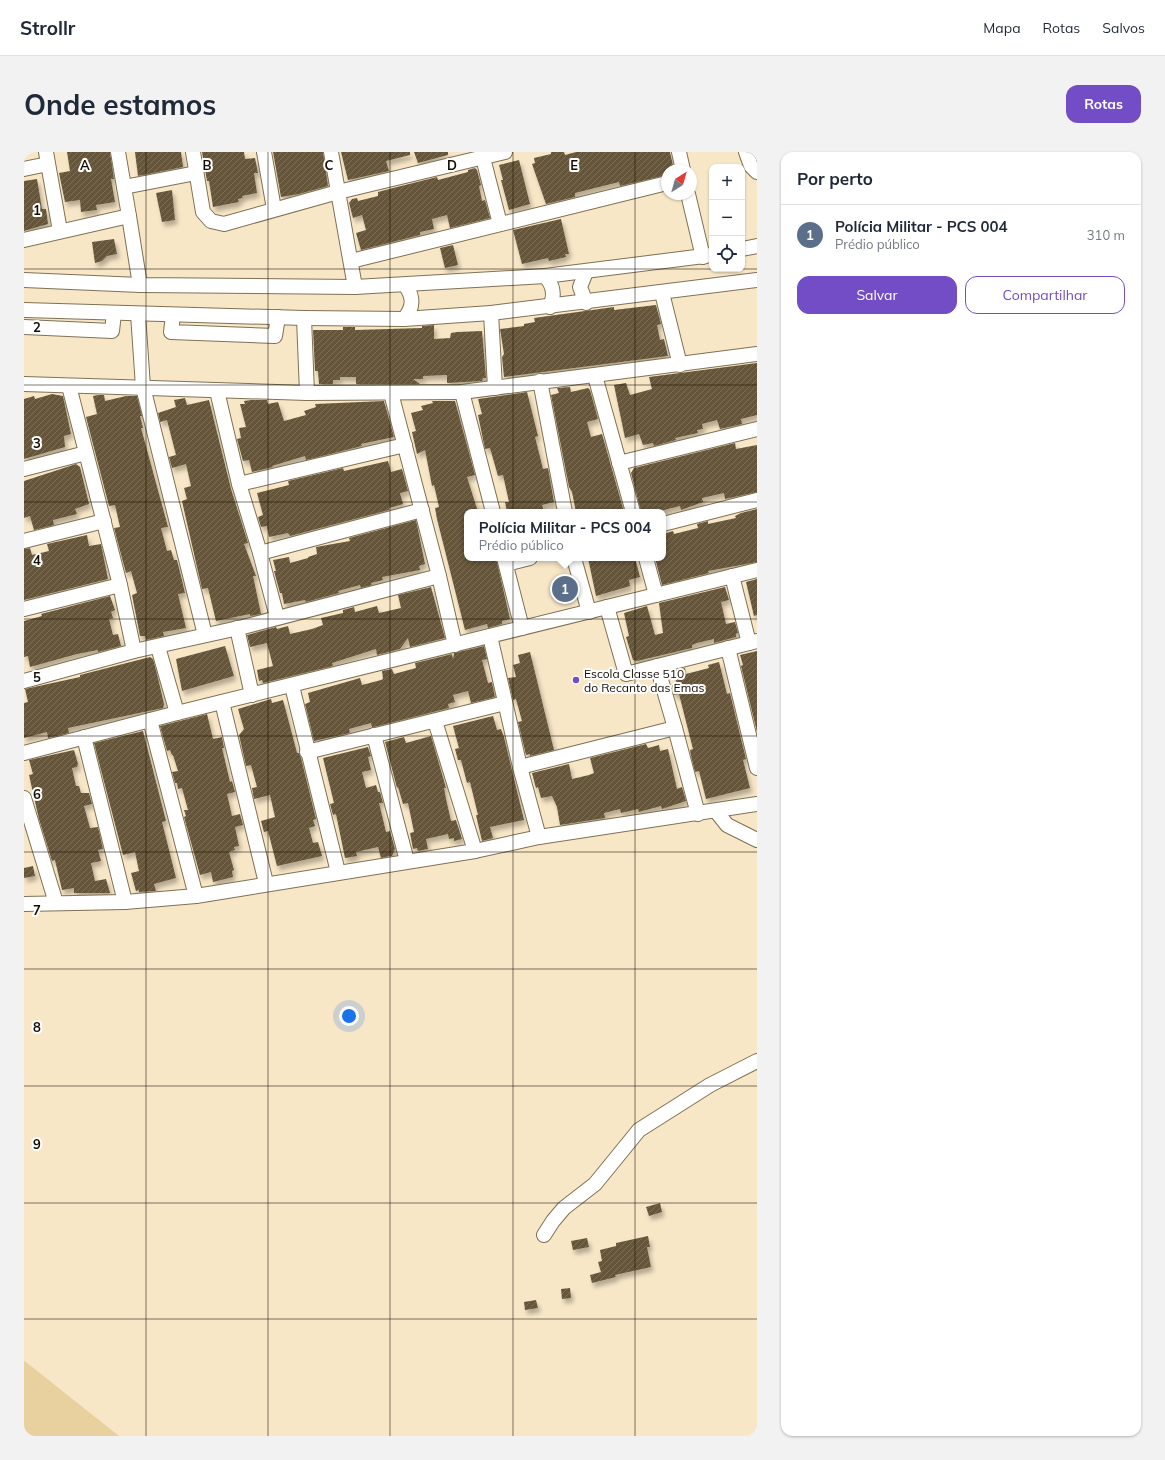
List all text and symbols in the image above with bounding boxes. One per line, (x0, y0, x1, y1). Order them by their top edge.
text: Strollr (20, 16, 75, 40)
text: Mapa (983, 19, 1021, 37)
text: Rotas (1043, 19, 1080, 37)
text: Salvos (1102, 19, 1145, 37)
button: Rotas (1066, 85, 1141, 123)
text: Onde estamos (24, 87, 216, 122)
text: A (80, 157, 90, 173)
text: B (203, 157, 212, 173)
text: C (325, 157, 334, 173)
text: D (447, 157, 457, 173)
text: E (570, 157, 578, 173)
north arrow (661, 164, 697, 200)
map controls (709, 164, 745, 272)
button: + (709, 164, 745, 200)
text: Por perto (797, 168, 873, 189)
button: − (709, 200, 745, 236)
text: 1 (33, 202, 41, 218)
text: Polícia Militar - PCS 004 (835, 217, 1007, 236)
text: 1 (806, 227, 814, 243)
text: 310 m (1087, 227, 1125, 243)
button: locate (709, 236, 745, 272)
text: Prédio público (835, 236, 920, 252)
button: Salvar (797, 276, 957, 314)
button: Compartilhar (965, 276, 1125, 314)
text: 2 (33, 319, 41, 335)
text: 3 (33, 435, 41, 451)
popup (464, 509, 666, 561)
text: Polícia Militar - PCS 004 (479, 518, 651, 537)
text: Prédio público (479, 537, 564, 553)
text: 4 (33, 552, 41, 568)
pin: 1 (552, 574, 578, 604)
place label: Escola Classe 510 do Recanto das Emas (584, 666, 704, 695)
text: 5 (33, 669, 41, 685)
marker: Escola Classe 510 do Recanto das Emas (571, 675, 581, 685)
text: 6 (33, 786, 41, 802)
text: 7 (33, 902, 41, 918)
your location (339, 1006, 359, 1026)
text: 8 (33, 1019, 41, 1035)
text: 9 (33, 1136, 41, 1152)

